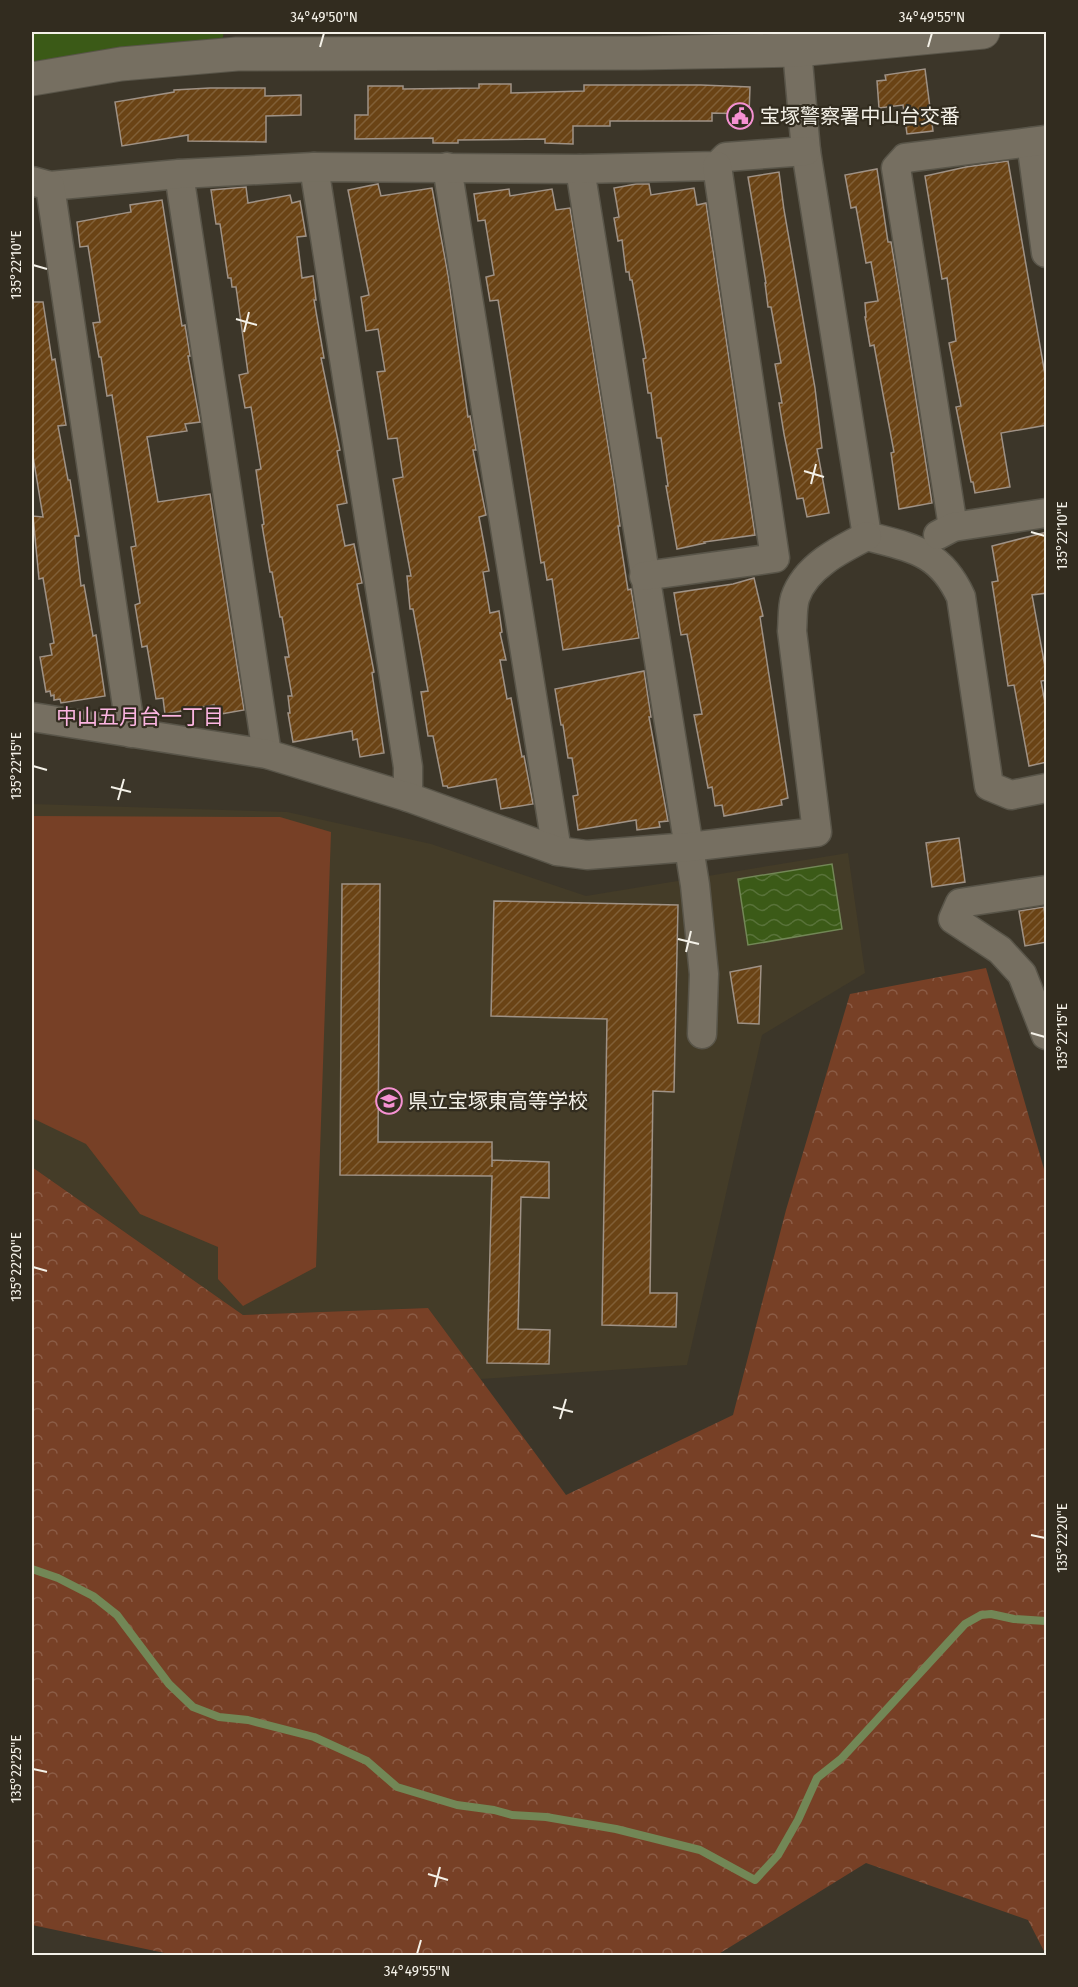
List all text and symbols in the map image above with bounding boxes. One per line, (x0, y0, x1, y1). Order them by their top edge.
text: 34°49'50"N (290, 8, 358, 26)
text: 34°49'55"N (899, 8, 965, 26)
public building icon: 宝塚警察署中山台交番 (725, 101, 755, 131)
place label: 宝塚警察署中山台交番 (760, 104, 960, 128)
text: 135°22'10"E (7, 231, 25, 299)
text: 135°22'10"E (1053, 502, 1071, 570)
district label: 中山五月台一丁目 (56, 704, 224, 730)
text: 135°22'15"E (7, 732, 25, 800)
text: 135°22'15"E (1053, 1003, 1071, 1071)
school or university icon: 県立宝塚東高等学校 (374, 1086, 404, 1116)
place label: 県立宝塚東高等学校 (408, 1089, 588, 1113)
text: 135°22'20"E (7, 1232, 25, 1302)
text: 135°22'20"E (1053, 1503, 1071, 1573)
text: 135°22'25"E (7, 1735, 25, 1803)
text: 34°49'55"N (384, 1962, 450, 1980)

